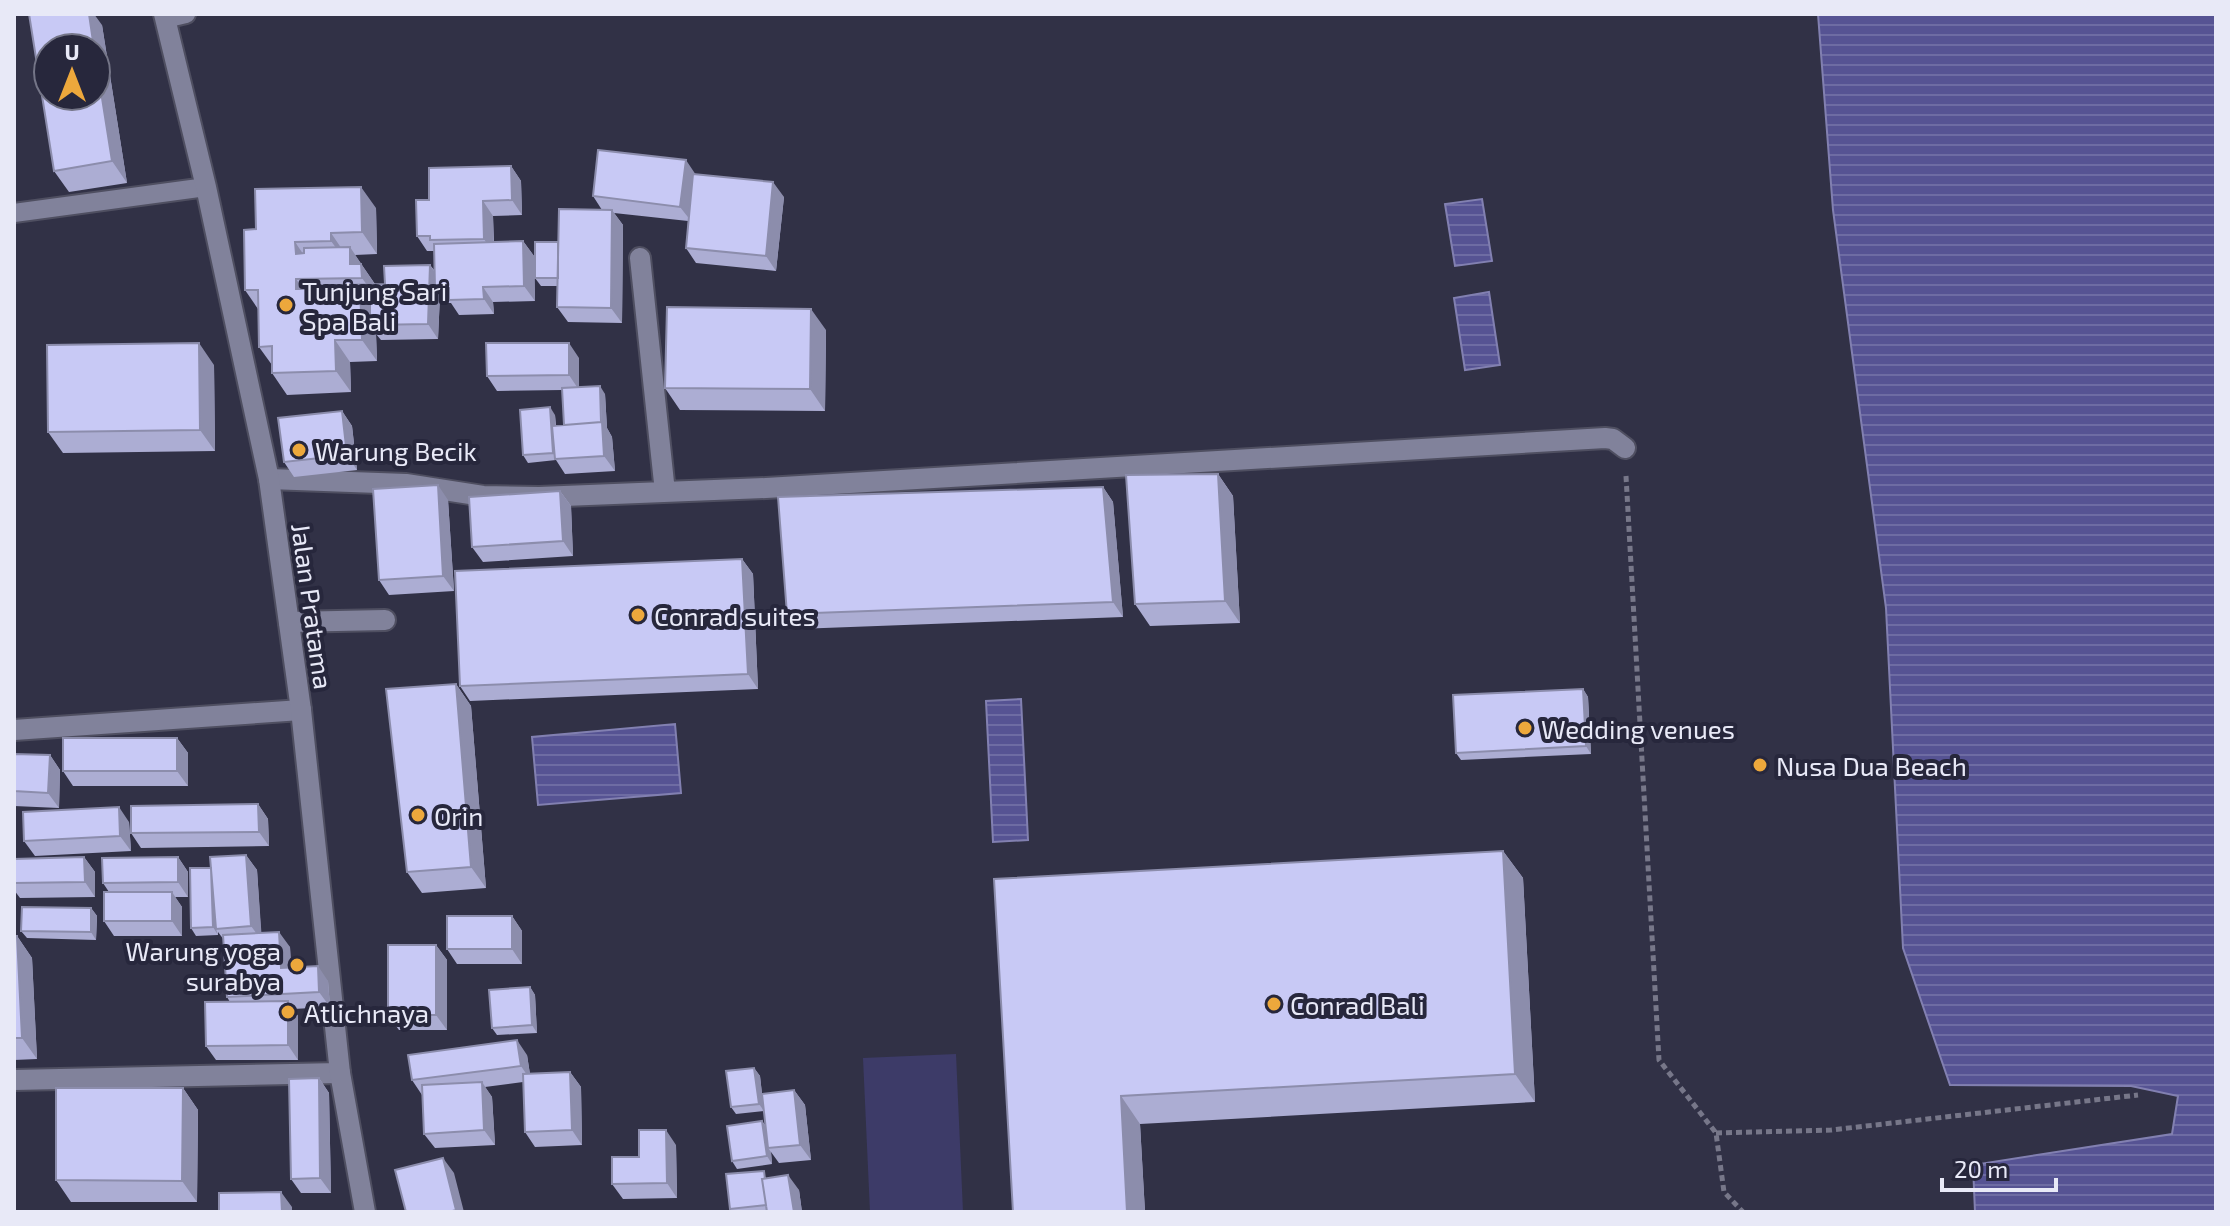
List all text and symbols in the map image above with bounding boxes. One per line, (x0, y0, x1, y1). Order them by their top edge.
north arrow (32, 32, 112, 112)
text: U (64, 38, 80, 64)
place label: Tunjung Sari Spa Bali (302, 275, 447, 336)
marker: Tunjung Sari Spa Bali (277, 296, 295, 314)
place label: Warung Becik (315, 435, 477, 466)
marker: Warung Becik (290, 441, 308, 459)
street label: Jalan Pratama (286, 521, 340, 691)
place label: Conrad suites (654, 600, 816, 631)
marker: Conrad suites (629, 606, 647, 624)
place label: Wedding venues (1541, 713, 1735, 744)
marker: Wedding venues (1516, 719, 1534, 737)
place label: Nusa Dua Beach (1776, 750, 1967, 781)
marker: Nusa Dua Beach (1751, 756, 1769, 774)
place label: Orin (434, 800, 483, 831)
marker: Orin (409, 806, 427, 824)
place label: Warung yoga surabya (125, 935, 281, 996)
marker: Warung yoga surabya (288, 956, 306, 974)
place label: Conrad Bali (1290, 989, 1425, 1020)
marker: Conrad Bali (1265, 995, 1283, 1013)
place label: Atlichnaya (304, 997, 429, 1028)
marker: Atlichnaya (279, 1003, 297, 1021)
scale bar (1942, 1142, 2056, 1192)
text: 20 m (1954, 1154, 2008, 1183)

